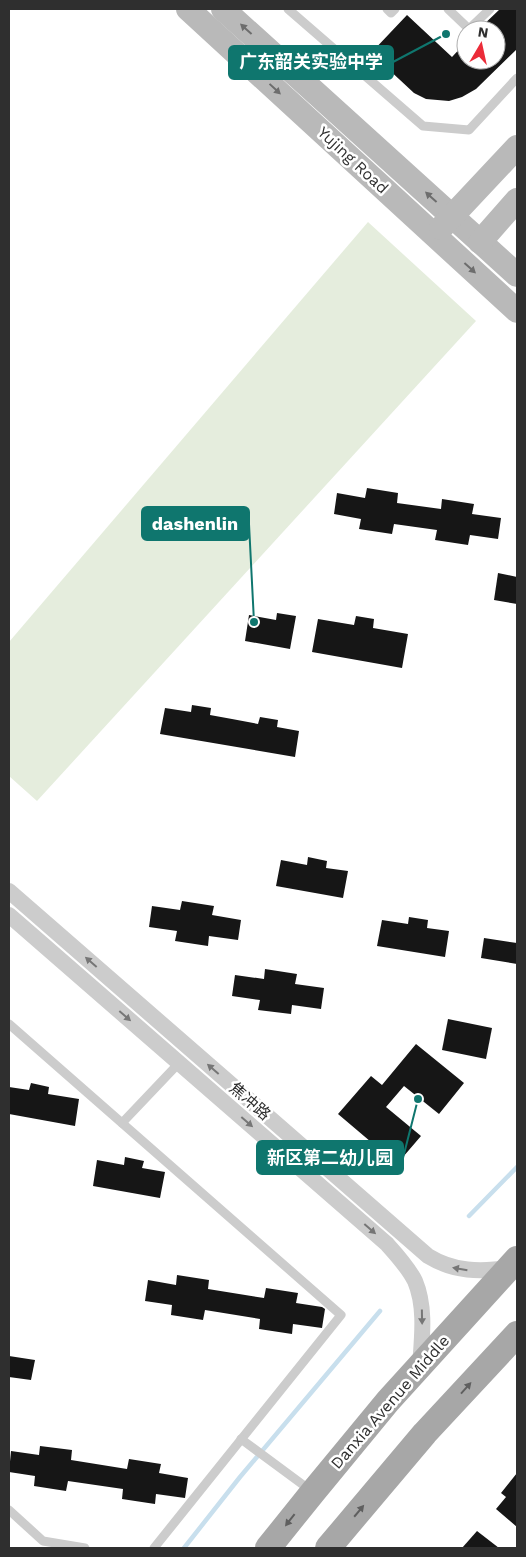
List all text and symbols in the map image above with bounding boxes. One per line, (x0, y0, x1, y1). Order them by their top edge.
north arrow (456, 20, 506, 70)
one-way arrow (240, 23, 252, 35)
text: N (477, 23, 489, 41)
callout: 广东韶关实验中学 (229, 46, 393, 79)
text: 广东韶关实验中学 (239, 51, 383, 72)
one-way arrow (269, 83, 281, 95)
street label: Yujing Road (314, 122, 392, 198)
one-way arrow (426, 191, 438, 203)
one-way arrow (464, 262, 476, 274)
callout: dashenlin (142, 507, 249, 540)
text: dashenlin (152, 513, 238, 534)
one-way arrow (85, 956, 97, 968)
one-way arrow (118, 1010, 131, 1021)
one-way arrow (208, 1063, 220, 1075)
street label: 焦冲路 (226, 1078, 274, 1124)
one-way arrow (241, 1117, 254, 1128)
callout: 新区第二幼儿园 (257, 1141, 403, 1174)
text: 新区第二幼儿园 (267, 1147, 393, 1168)
one-way arrow (364, 1223, 376, 1234)
one-way arrow (452, 1265, 468, 1273)
one-way arrow (418, 1309, 426, 1325)
street label: Danxia Avenue Middle (327, 1331, 453, 1473)
one-way arrow (461, 1382, 472, 1395)
one-way arrow (354, 1504, 365, 1517)
one-way arrow (285, 1514, 295, 1527)

